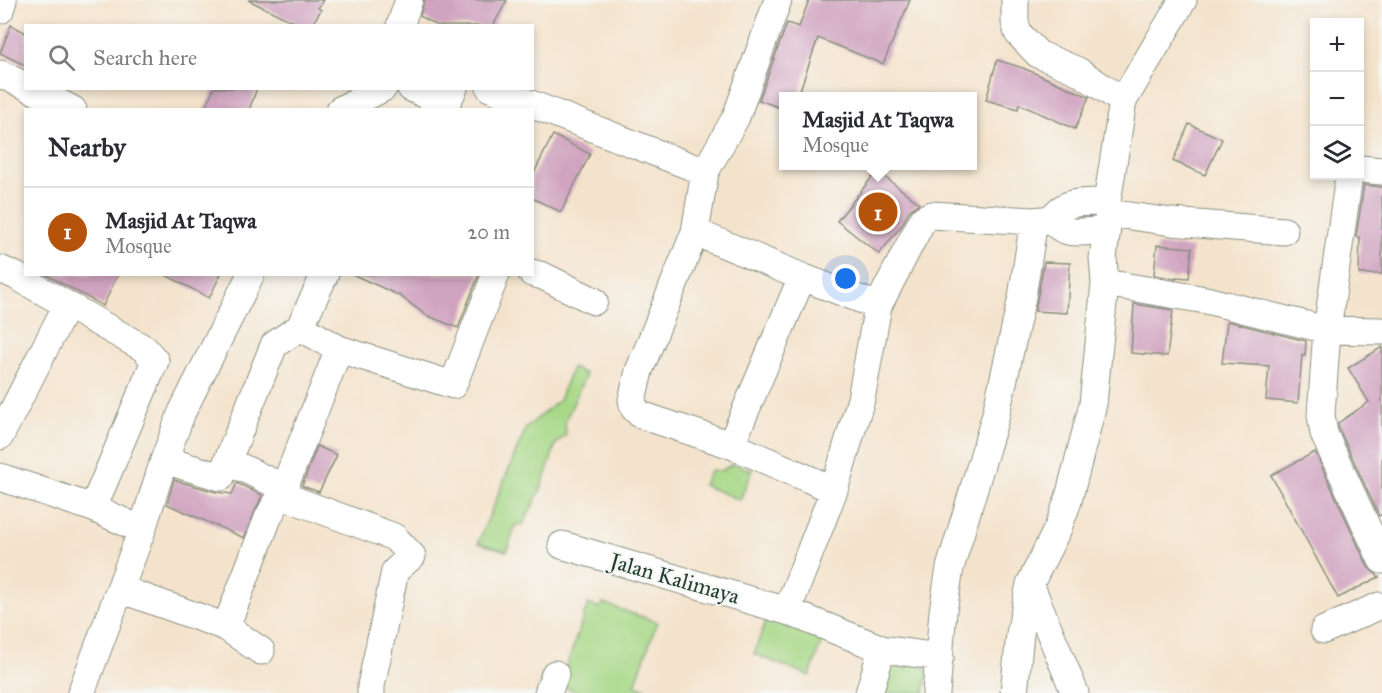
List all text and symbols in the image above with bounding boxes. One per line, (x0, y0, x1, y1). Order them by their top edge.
map controls (1310, 18, 1364, 180)
button: + (1310, 18, 1364, 72)
search box (24, 24, 534, 90)
icon: search (45, 41, 78, 74)
text: Search here (93, 44, 197, 71)
button: − (1310, 72, 1364, 126)
popup (779, 92, 977, 170)
text: Masjid At Taqwa (802, 106, 954, 133)
button: layers (1310, 126, 1364, 180)
text: Nearby (48, 131, 126, 163)
text: Mosque (802, 133, 869, 157)
pin: 1 (858, 190, 898, 234)
text: Masjid At Taqwa (105, 207, 256, 234)
text: 1 (64, 220, 71, 244)
text: 20 m (467, 220, 510, 244)
text: Mosque (105, 234, 171, 258)
your location (831, 264, 860, 293)
street label: Jalan Kalimaya (605, 547, 743, 610)

